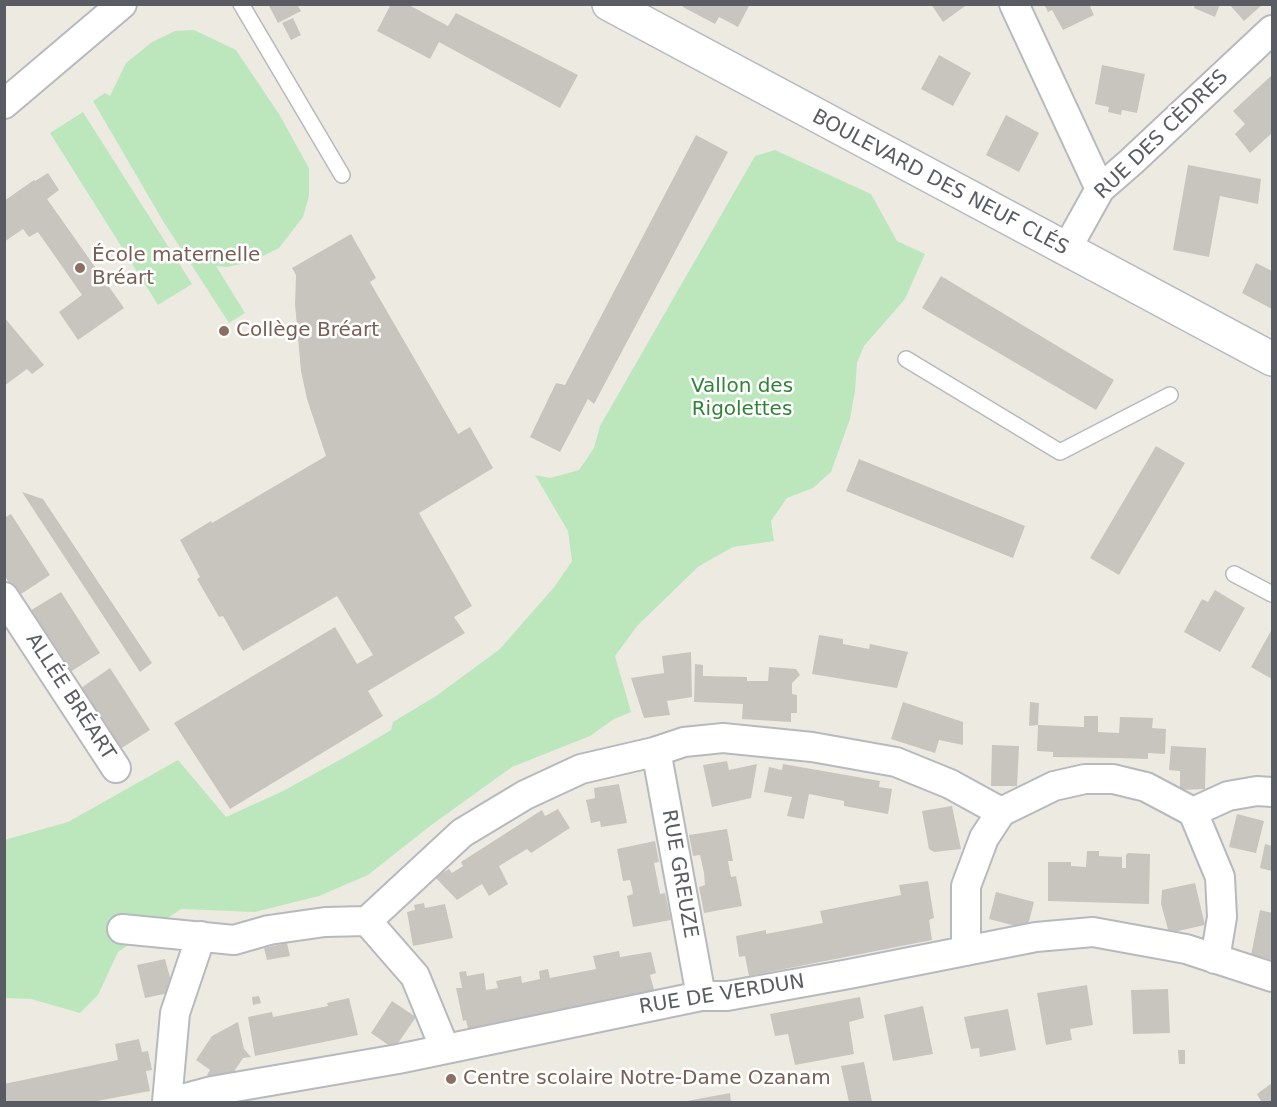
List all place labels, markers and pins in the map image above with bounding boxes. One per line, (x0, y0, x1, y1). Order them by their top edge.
place label: École maternelle Bréart (92, 244, 260, 291)
marker: École maternelle Bréart (73, 261, 87, 275)
place label: Collège Bréart (236, 319, 379, 343)
marker: Collège Bréart (217, 324, 231, 338)
place label: Centre scolaire Notre-Dame Ozanam (463, 1067, 831, 1091)
marker: Centre scolaire Notre-Dame Ozanam (444, 1072, 458, 1086)

